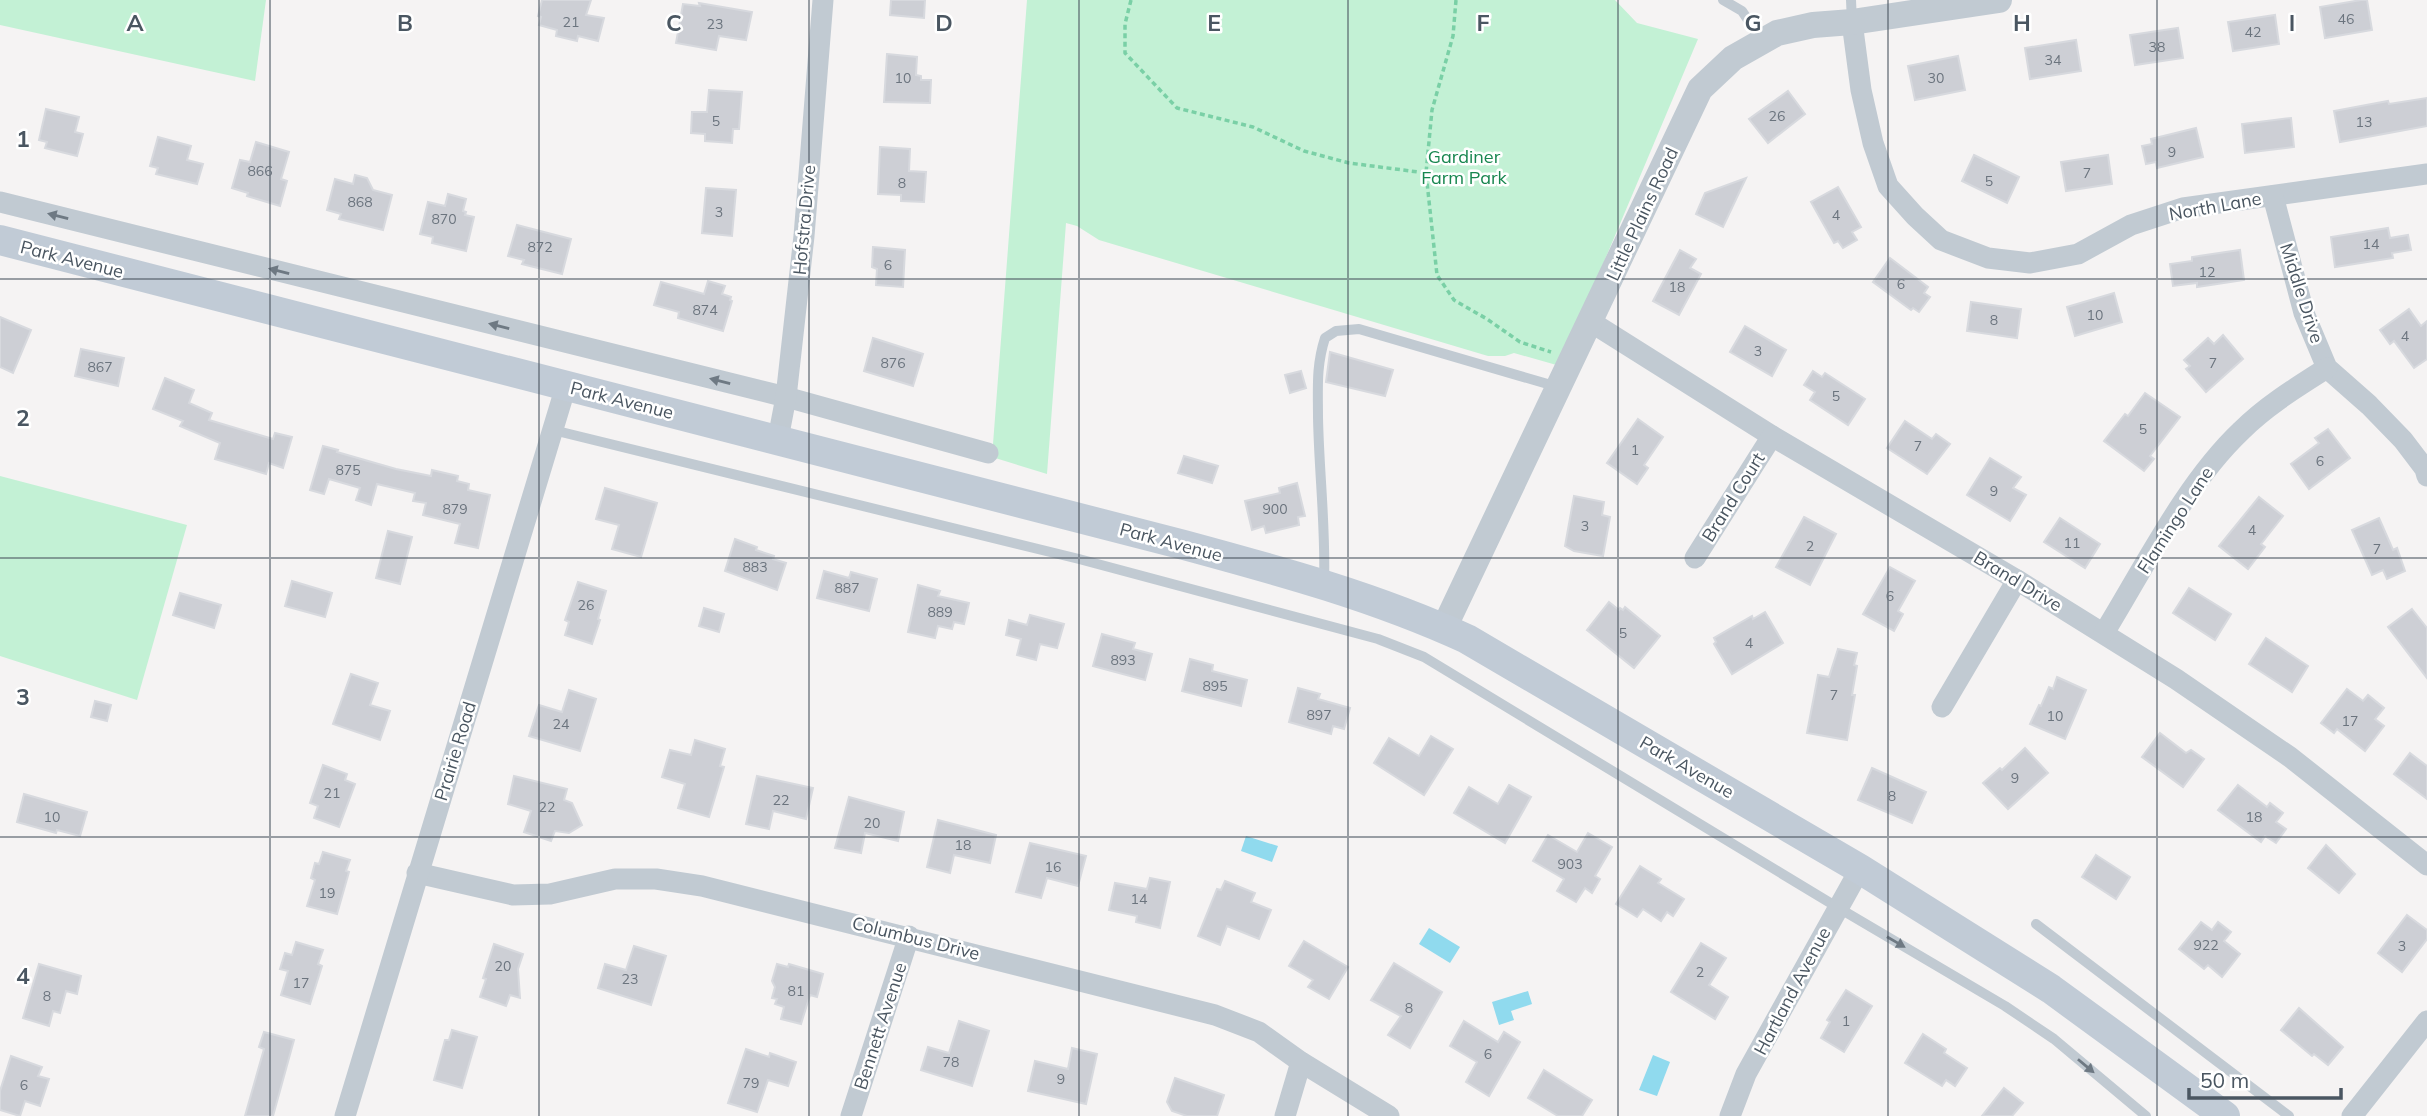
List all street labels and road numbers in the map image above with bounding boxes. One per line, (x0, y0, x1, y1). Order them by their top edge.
street label: Little Plains Road (1601, 144, 1683, 284)
street label: Hofstra Drive (788, 164, 820, 276)
street label: North Lane (2167, 187, 2263, 225)
street label: Park Avenue (18, 235, 126, 283)
street label: Middle Drive (2275, 240, 2329, 346)
street label: Park Avenue (568, 376, 676, 424)
street label: Brand Court (1696, 448, 1770, 546)
street label: Flamingo Lane (2132, 462, 2218, 578)
street label: Park Avenue (1117, 517, 1225, 567)
street label: Brand Drive (1970, 546, 2066, 616)
street label: Prairie Road (429, 699, 481, 803)
street label: Park Avenue (1636, 731, 1738, 803)
street label: Columbus Drive (850, 911, 982, 965)
street label: Hartland Avenue (1749, 923, 1835, 1059)
street label: Bennett Avenue (849, 959, 911, 1093)

